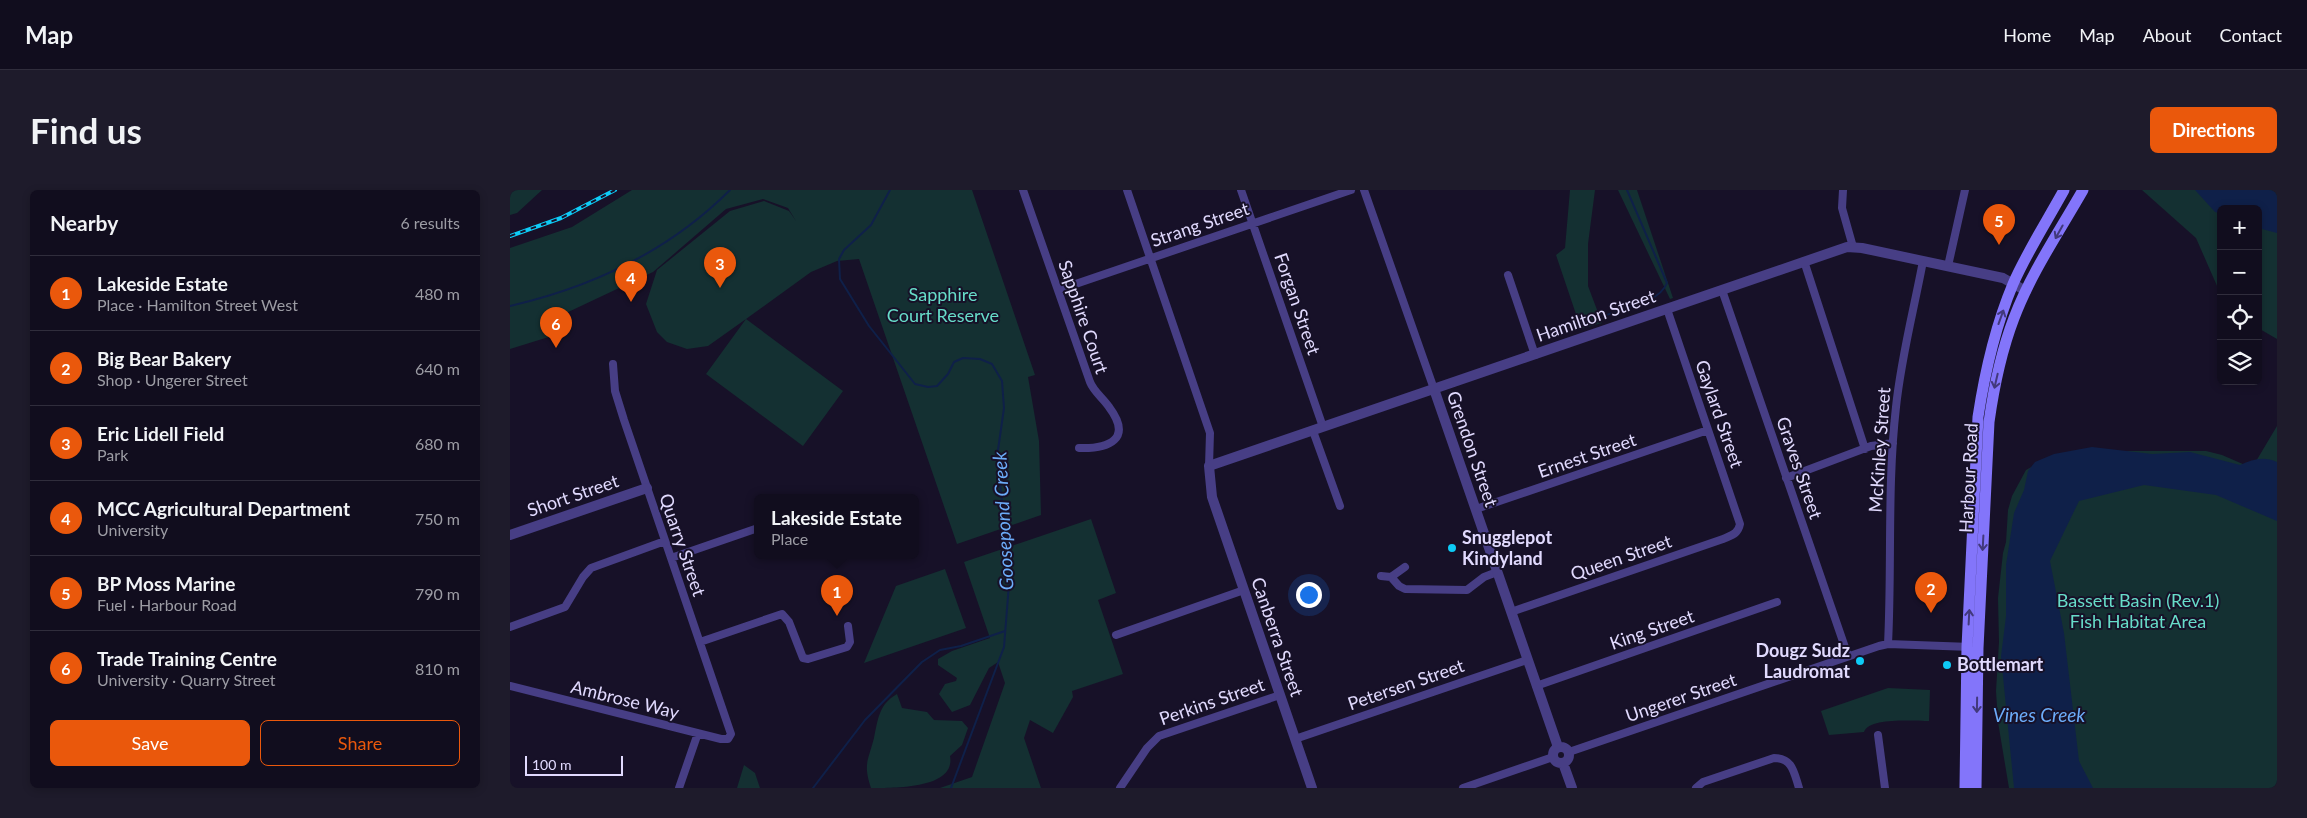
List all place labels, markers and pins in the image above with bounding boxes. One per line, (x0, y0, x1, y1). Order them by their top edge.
pin: 5 (1983, 204, 2015, 245)
pin: 3 (704, 247, 736, 288)
pin: 4 (615, 261, 647, 302)
pin: 6 (540, 307, 572, 348)
place label: Snugglepot Kindyland (1462, 526, 1552, 569)
marker: Snugglepot Kindyland (1446, 542, 1458, 554)
pin: 2 (1915, 572, 1947, 613)
pin: 1 (821, 575, 853, 616)
place label: Dougz Sudz Laudromat (1755, 639, 1850, 682)
place label: Bottlemart (1957, 653, 2044, 675)
marker: Dougz Sudz Laudromat (1854, 655, 1866, 667)
marker: Bottlemart (1941, 659, 1953, 671)

